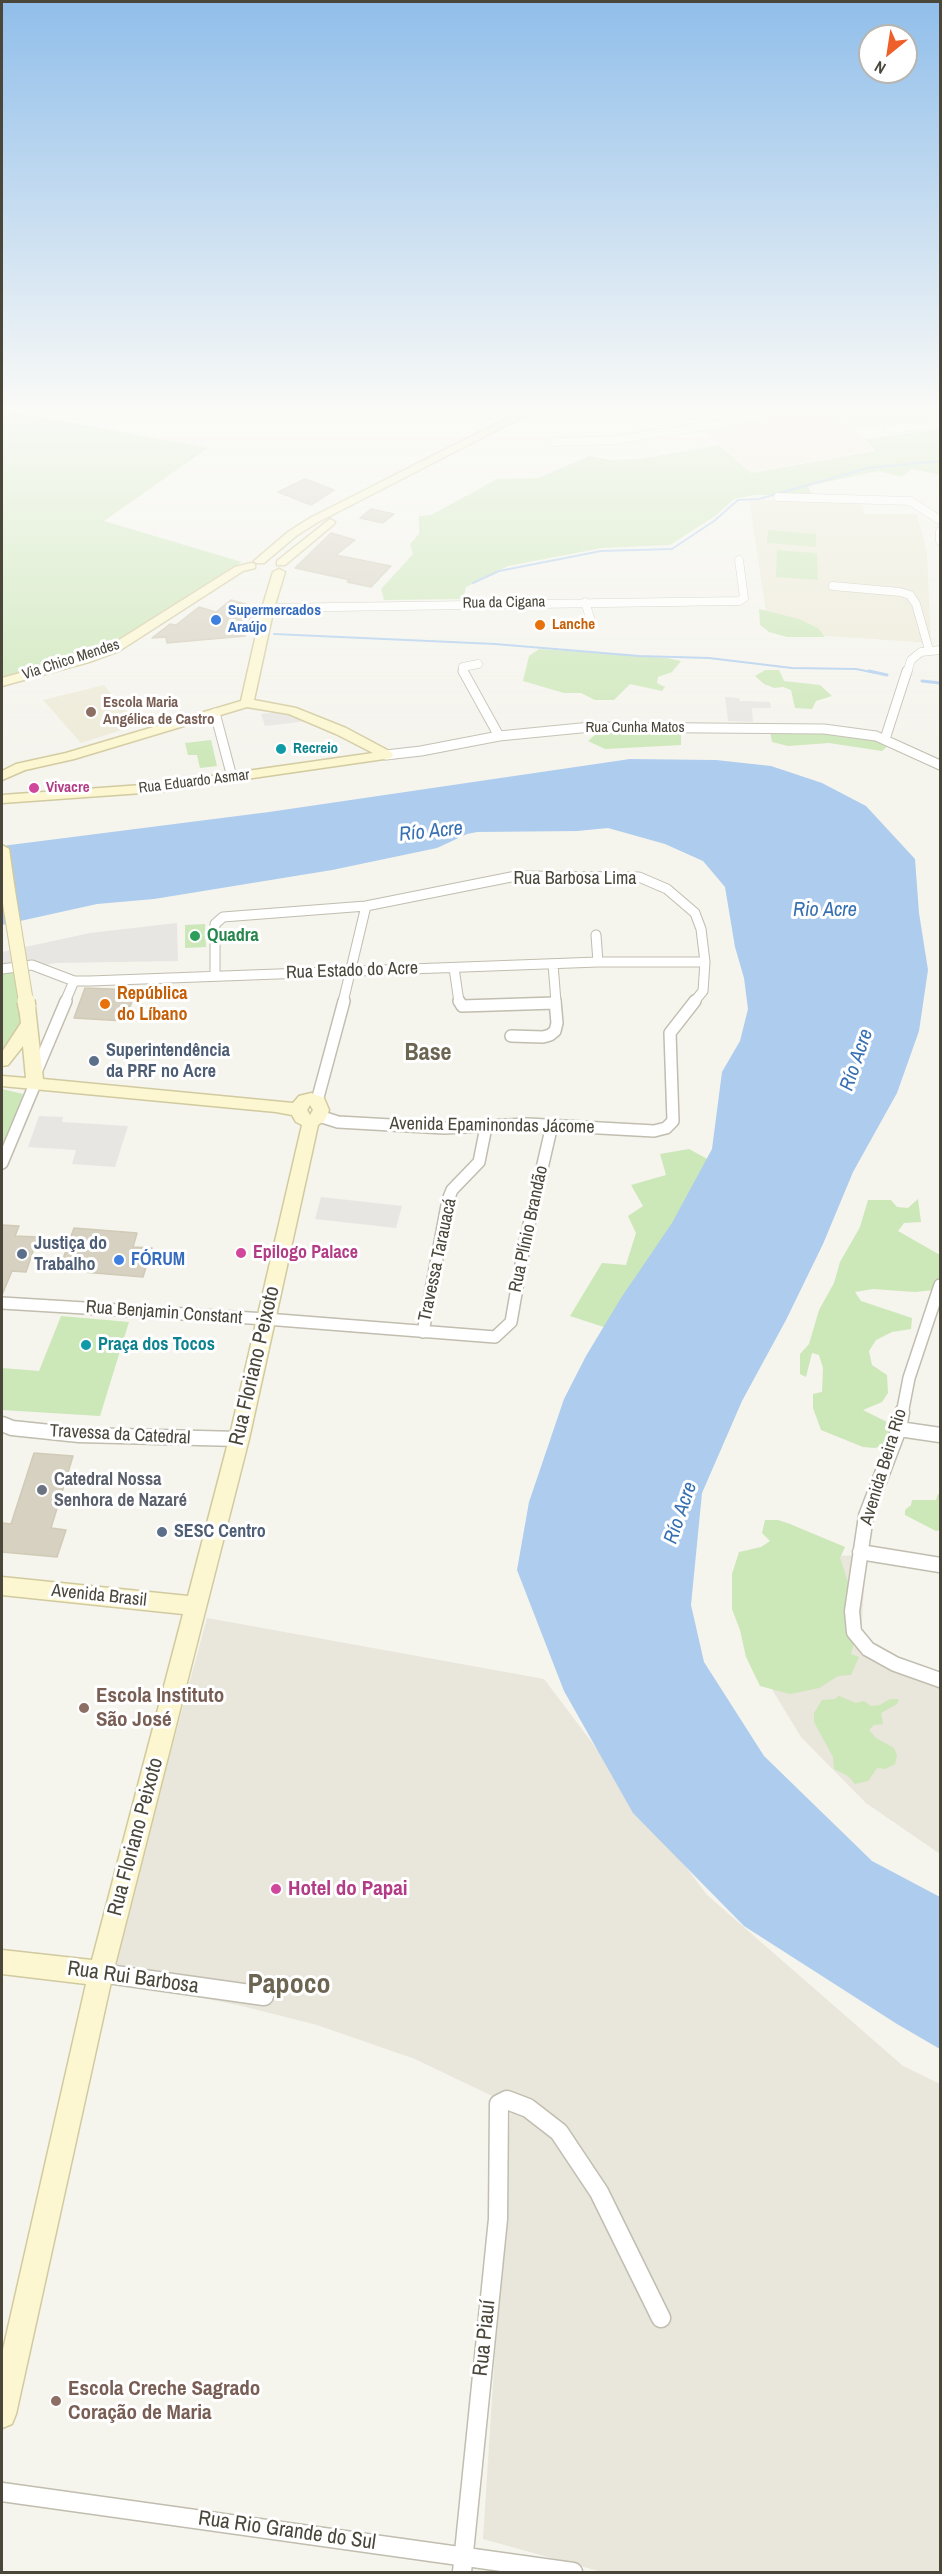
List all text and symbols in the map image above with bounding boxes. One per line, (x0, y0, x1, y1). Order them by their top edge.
north arrow (858, 24, 918, 84)
text: N (870, 56, 890, 80)
street label: Rua da Cigana (462, 593, 546, 613)
place label: Supermercados Araújo (228, 602, 321, 637)
marker: Supermercados Araújo (209, 613, 223, 627)
place label: Lanche (552, 616, 595, 634)
marker: Lanche (533, 618, 547, 632)
street label: Via Chico Mendes (20, 636, 122, 684)
place label: Escola Maria Angélica de Castro (103, 694, 214, 729)
marker: Escola Maria Angélica de Castro (84, 705, 98, 719)
street label: Rua Cunha Matos (585, 719, 685, 737)
place label: Recreio (293, 740, 338, 758)
marker: Recreio (274, 742, 288, 756)
street label: Rua Eduardo Asmar (138, 766, 250, 798)
place label: Vivacre (46, 779, 90, 797)
marker: Vivacre (27, 781, 41, 795)
water label: Río Acre (398, 817, 464, 847)
street label: Rua Barbosa Lima (513, 868, 637, 890)
water label: Rio Acre (793, 899, 857, 923)
place label: Quadra (207, 925, 259, 947)
marker: Quadra (188, 929, 202, 943)
street label: Rua Estado do Acre (286, 958, 418, 984)
place label: República do Líbano (117, 983, 188, 1026)
marker: República do Líbano (98, 997, 112, 1011)
water label: Río Acre (835, 1026, 879, 1094)
place label: Superintendência da PRF no Acre (106, 1040, 230, 1082)
district label: Base (404, 1040, 452, 1068)
marker: Superintendência da PRF no Acre (87, 1054, 101, 1068)
street label: Avenida Epaminondas Jácome (389, 1113, 595, 1139)
street label: Rua Plínio Brandão (505, 1164, 553, 1294)
street label: Travessa Tarauacá (414, 1196, 462, 1324)
place label: Justiça do Trabalho (34, 1233, 107, 1276)
place label: Epilogo Palace (253, 1242, 358, 1264)
marker: Epilogo Palace (234, 1246, 248, 1260)
marker: Justiça do Trabalho (15, 1247, 29, 1261)
place label: FÓRUM (131, 1249, 185, 1271)
marker: FÓRUM (112, 1253, 126, 1267)
street label: Rua Floriano Peixoto (224, 1284, 286, 1448)
street label: Rua Benjamin Constant (85, 1297, 243, 1329)
place label: Praça dos Tocos (98, 1334, 215, 1356)
marker: Praça dos Tocos (79, 1338, 93, 1352)
street label: Avenida Beira Rio (856, 1406, 912, 1528)
street label: Travessa da Catedral (49, 1421, 191, 1449)
place label: Catedral Nossa Senhora de Nazaré (54, 1469, 187, 1512)
water label: Río Acre (659, 1479, 703, 1547)
marker: Catedral Nossa Senhora de Nazaré (35, 1483, 49, 1497)
place label: SESC Centro (174, 1521, 266, 1543)
marker: SESC Centro (155, 1525, 169, 1539)
street label: Avenida Brasil (50, 1580, 148, 1612)
place label: Escola Instituto São José (96, 1683, 224, 1733)
marker: Escola Instituto São José (77, 1701, 91, 1715)
street label: Rua Floriano Peixoto (103, 1755, 169, 1919)
place label: Hotel do Papai (288, 1876, 408, 1902)
marker: Hotel do Papai (269, 1882, 283, 1896)
street label: Rua Rui Barbosa (66, 1956, 200, 2000)
district label: Papoco (248, 1968, 330, 2002)
street label: Rua Piauí (468, 2299, 502, 2377)
place label: Escola Creche Sagrado Coração de Maria (68, 2376, 260, 2426)
marker: Escola Creche Sagrado Coração de Maria (49, 2394, 63, 2408)
street label: Rua Rio Grande do Sul (197, 2506, 377, 2556)

